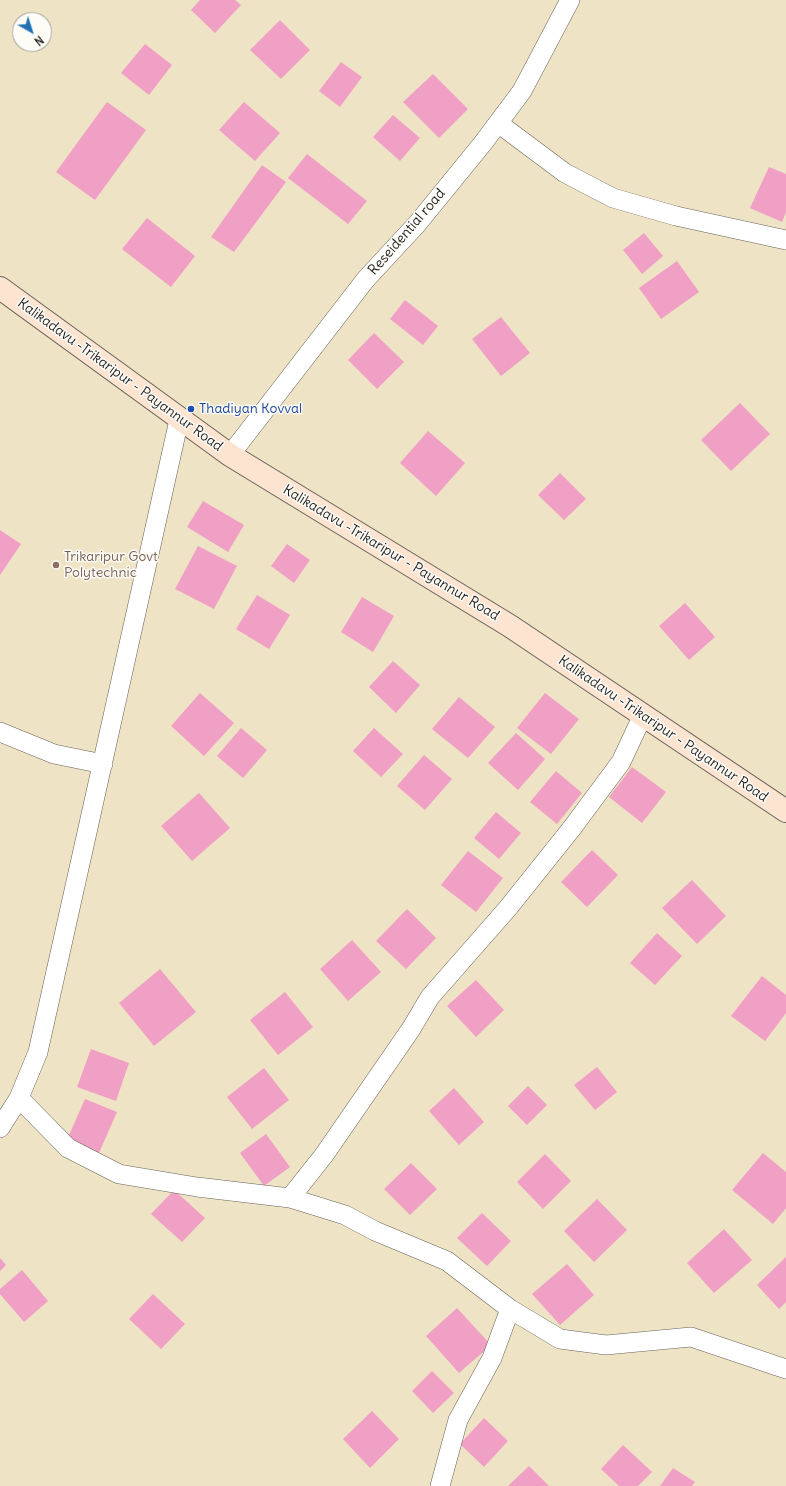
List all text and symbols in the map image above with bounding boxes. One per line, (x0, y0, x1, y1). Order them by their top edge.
north arrow (12, 12, 52, 52)
text: N (32, 33, 46, 48)
street label: Reseidential road (365, 185, 449, 279)
street label: Kalikadavu -Trikaripur - Payannur Road (14, 295, 226, 455)
place label: Thadiyan Kovval (199, 401, 302, 417)
marker: Thadiyan Kovval (186, 404, 196, 414)
street label: Kalikadavu -Trikaripur - Payannur Road (280, 482, 502, 624)
place label: Trikaripur Govt Polytechnic (64, 549, 158, 582)
marker: Trikaripur Govt Polytechnic (51, 560, 61, 570)
street label: Kalikadavu -Trikaripur - Payannur Road (555, 652, 771, 806)

